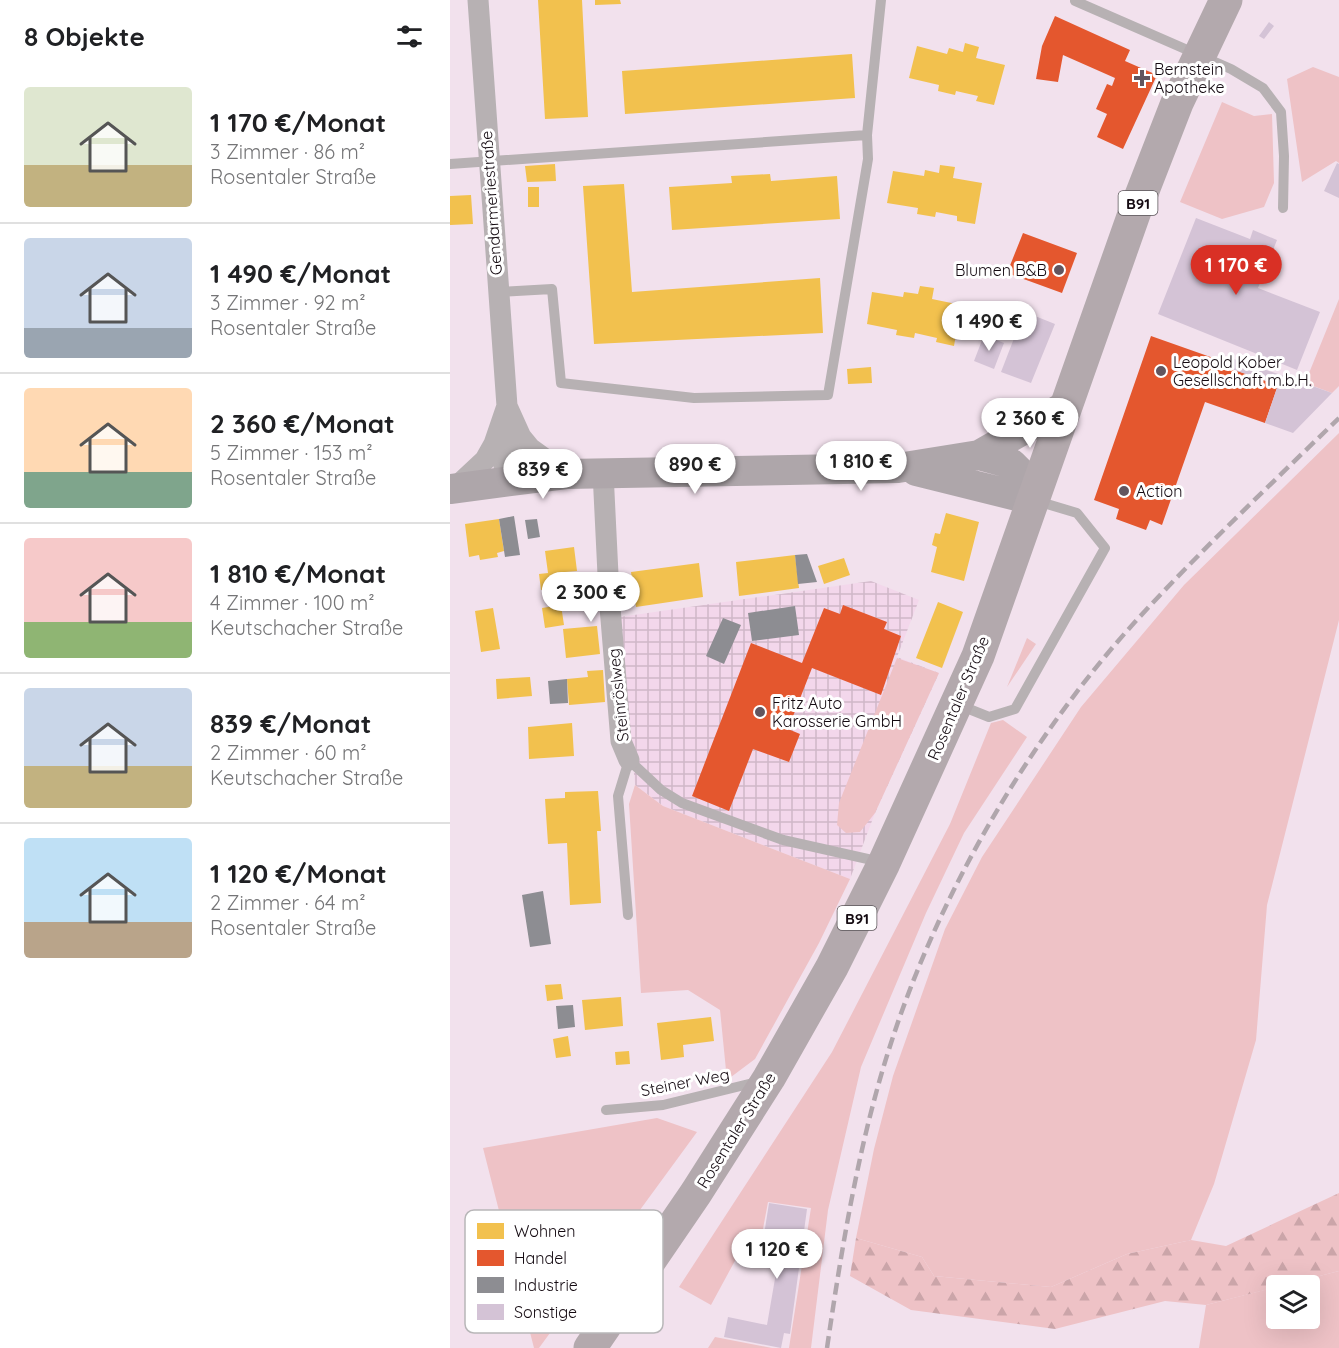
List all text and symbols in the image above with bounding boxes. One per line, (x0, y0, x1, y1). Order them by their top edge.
text: 8 Objekte (24, 20, 145, 53)
icon: filters (393, 20, 426, 53)
place label: Bernstein Apotheke (1154, 59, 1225, 97)
marker: Bernstein Apotheke (1135, 71, 1149, 85)
text: 1 170 €/Monat (210, 106, 386, 139)
icon: home (72, 111, 144, 183)
street label: Gendarmeriestraße (476, 130, 506, 276)
text: 3 Zimmer · 86 m² (210, 139, 365, 164)
text: Rosentaler Straße (210, 164, 376, 189)
road number: B91 (1118, 191, 1158, 215)
pin: 1 170 € (1181, 245, 1291, 296)
text: 1 170 € (1205, 252, 1267, 277)
text: 1 490 €/Monat (210, 257, 391, 290)
place label: Blumen B&B (955, 260, 1047, 280)
icon: home (72, 262, 144, 334)
marker: Blumen B&B (1052, 263, 1066, 277)
text: 3 Zimmer · 92 m² (210, 290, 366, 315)
pin: 1 490 € (934, 301, 1044, 352)
text: 1 490 € (956, 308, 1022, 333)
text: Rosentaler Straße (210, 315, 376, 340)
place label: Leopold Kober Gesellschaft m.b.H. (1173, 352, 1312, 390)
marker: Leopold Kober Gesellschaft m.b.H. (1154, 364, 1168, 378)
pin: 2 360 € (975, 398, 1085, 449)
text: 2 360 € (995, 405, 1065, 430)
text: 2 360 €/Monat (210, 407, 395, 440)
icon: home (72, 412, 144, 484)
text: 5 Zimmer · 153 m² (210, 440, 373, 465)
pin: 1 810 € (806, 441, 916, 492)
pin: 890 € (653, 444, 737, 495)
text: 1 810 € (830, 448, 892, 473)
pin: 839 € (501, 449, 585, 500)
text: 890 € (669, 451, 721, 476)
text: 839 € (517, 456, 569, 481)
text: Rosentaler Straße (210, 465, 376, 490)
place label: Action (1136, 481, 1182, 501)
marker: Action (1117, 484, 1131, 498)
text: 1 810 €/Monat (210, 557, 386, 590)
icon: home (72, 562, 144, 634)
pin: 2 300 € (536, 572, 646, 623)
text: 2 300 € (556, 579, 626, 604)
text: 4 Zimmer · 100 m² (210, 590, 375, 615)
text: Keutschacher Straße (210, 615, 403, 640)
street label: Rosentaler Straße (923, 633, 993, 763)
street label: Steinröslweg (603, 647, 633, 743)
place label: Fritz Auto Karosserie GmbH (772, 693, 902, 731)
marker: Fritz Auto Karosserie GmbH (753, 705, 767, 719)
text: 839 €/Monat (210, 707, 371, 740)
icon: home (72, 712, 144, 784)
text: 2 Zimmer · 60 m² (210, 740, 367, 765)
text: Keutschacher Straße (210, 765, 403, 790)
text: 1 120 €/Monat (210, 857, 387, 890)
icon: home (72, 862, 144, 934)
text: 2 Zimmer · 64 m² (210, 890, 366, 915)
road number: B91 (838, 906, 876, 930)
text: Rosentaler Straße (210, 915, 376, 940)
street label: Steiner Weg (639, 1064, 731, 1100)
street label: Rosentaler Straße (692, 1068, 780, 1192)
legend (465, 1210, 663, 1333)
text: Wohnen (514, 1221, 576, 1241)
pin: 1 120 € (722, 1229, 832, 1280)
text: 1 120 € (746, 1236, 808, 1261)
text: Handel (514, 1248, 567, 1268)
text: Industrie (514, 1275, 578, 1295)
map controls (1266, 1275, 1320, 1329)
button: layers (1266, 1275, 1320, 1329)
text: Sonstige (514, 1302, 577, 1322)

